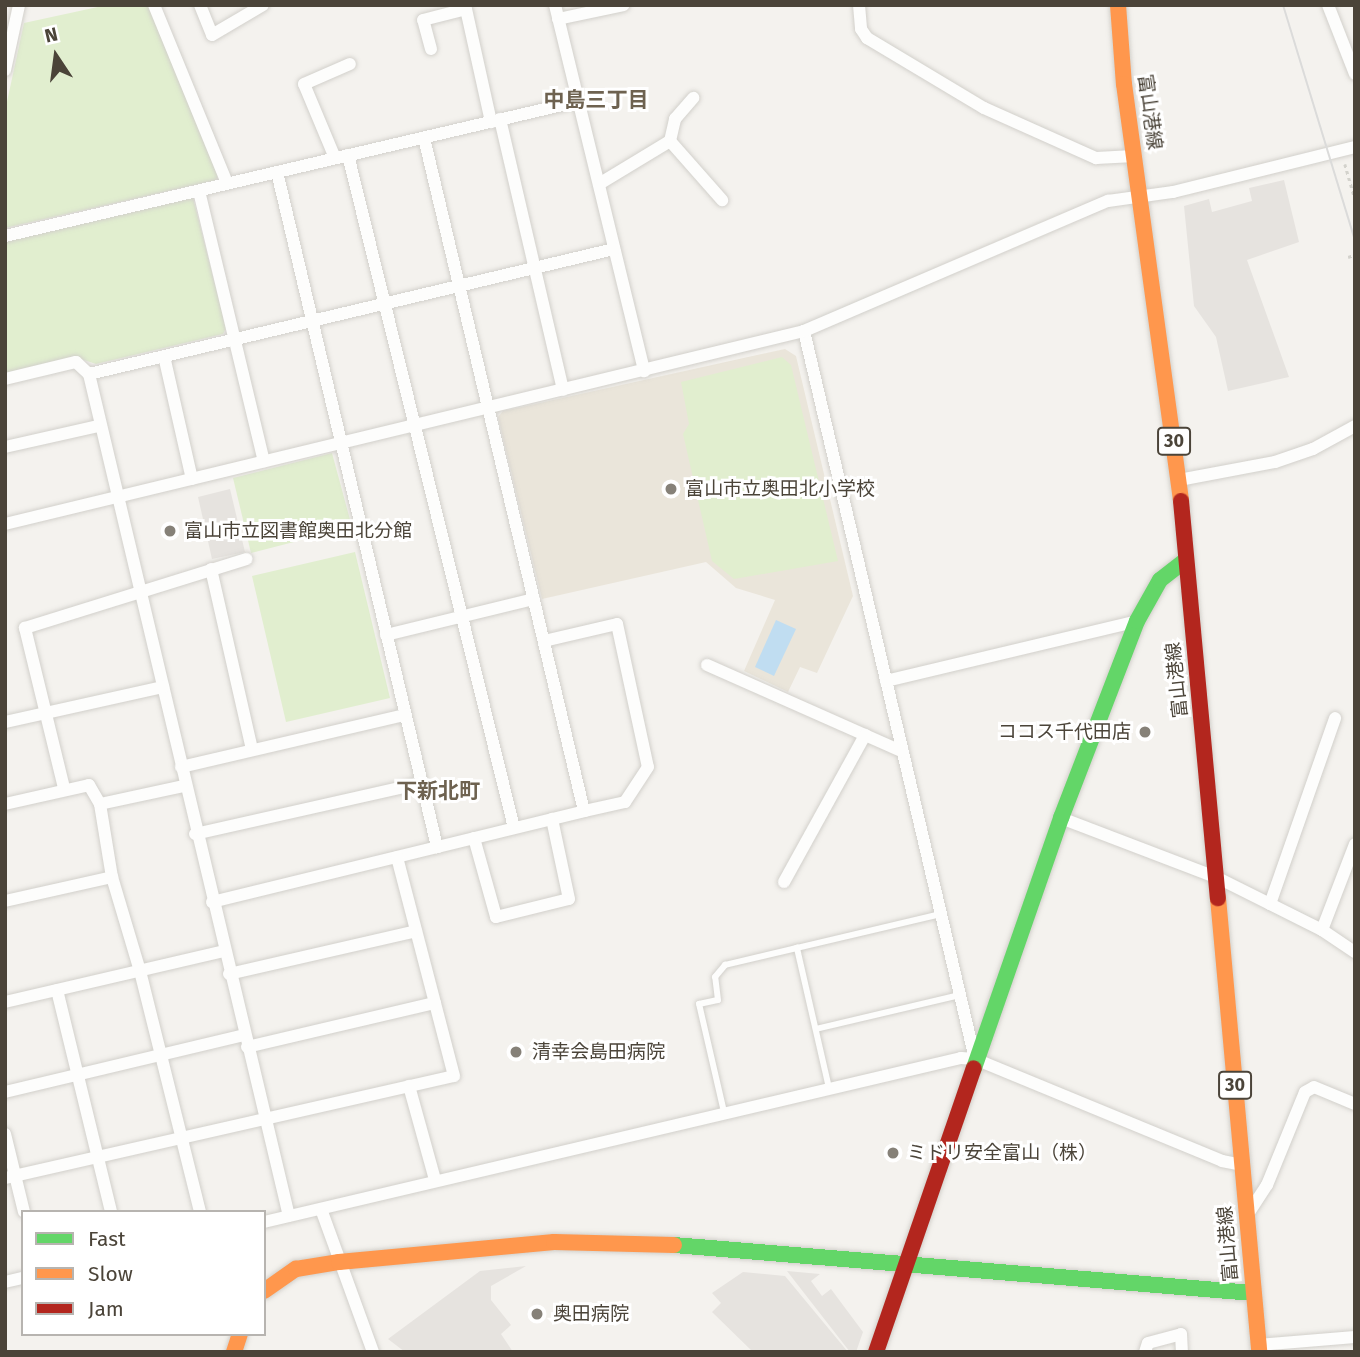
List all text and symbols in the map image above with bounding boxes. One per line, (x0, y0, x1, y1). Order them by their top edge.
north arrow (21, 21, 91, 91)
text: N (42, 22, 60, 48)
street label: 富山港線 (1133, 73, 1167, 151)
district label: 中島三丁目 (544, 87, 648, 113)
road number: 30 (1156, 426, 1192, 456)
place label: 富山市立奥田北小学校 (685, 478, 875, 500)
marker: 富山市立奥田北小学校 (663, 481, 679, 497)
place label: 富山市立図書館奥田北分館 (184, 520, 412, 542)
marker: 富山市立図書館奥田北分館 (162, 523, 178, 539)
street label: 富山港線 (1162, 641, 1192, 719)
place label: ココス千代田店 (998, 721, 1131, 743)
marker: ココス千代田店 (1137, 724, 1153, 740)
district label: 下新北町 (396, 778, 480, 804)
place label: 清幸会島田病院 (532, 1041, 665, 1063)
marker: 清幸会島田病院 (506, 1042, 526, 1062)
road number: 30 (1218, 1070, 1252, 1100)
place label: ミドリ安全富山（株） (907, 1142, 1097, 1164)
marker: ミドリ安全富山（株） (885, 1145, 901, 1161)
street label: 富山港線 (1213, 1205, 1243, 1283)
legend (21, 1210, 266, 1336)
text: Fast (88, 1226, 126, 1252)
text: Slow (88, 1261, 133, 1287)
text: Jam (88, 1296, 124, 1322)
place label: 奥田病院 (553, 1303, 629, 1325)
marker: 奥田病院 (527, 1304, 547, 1324)

